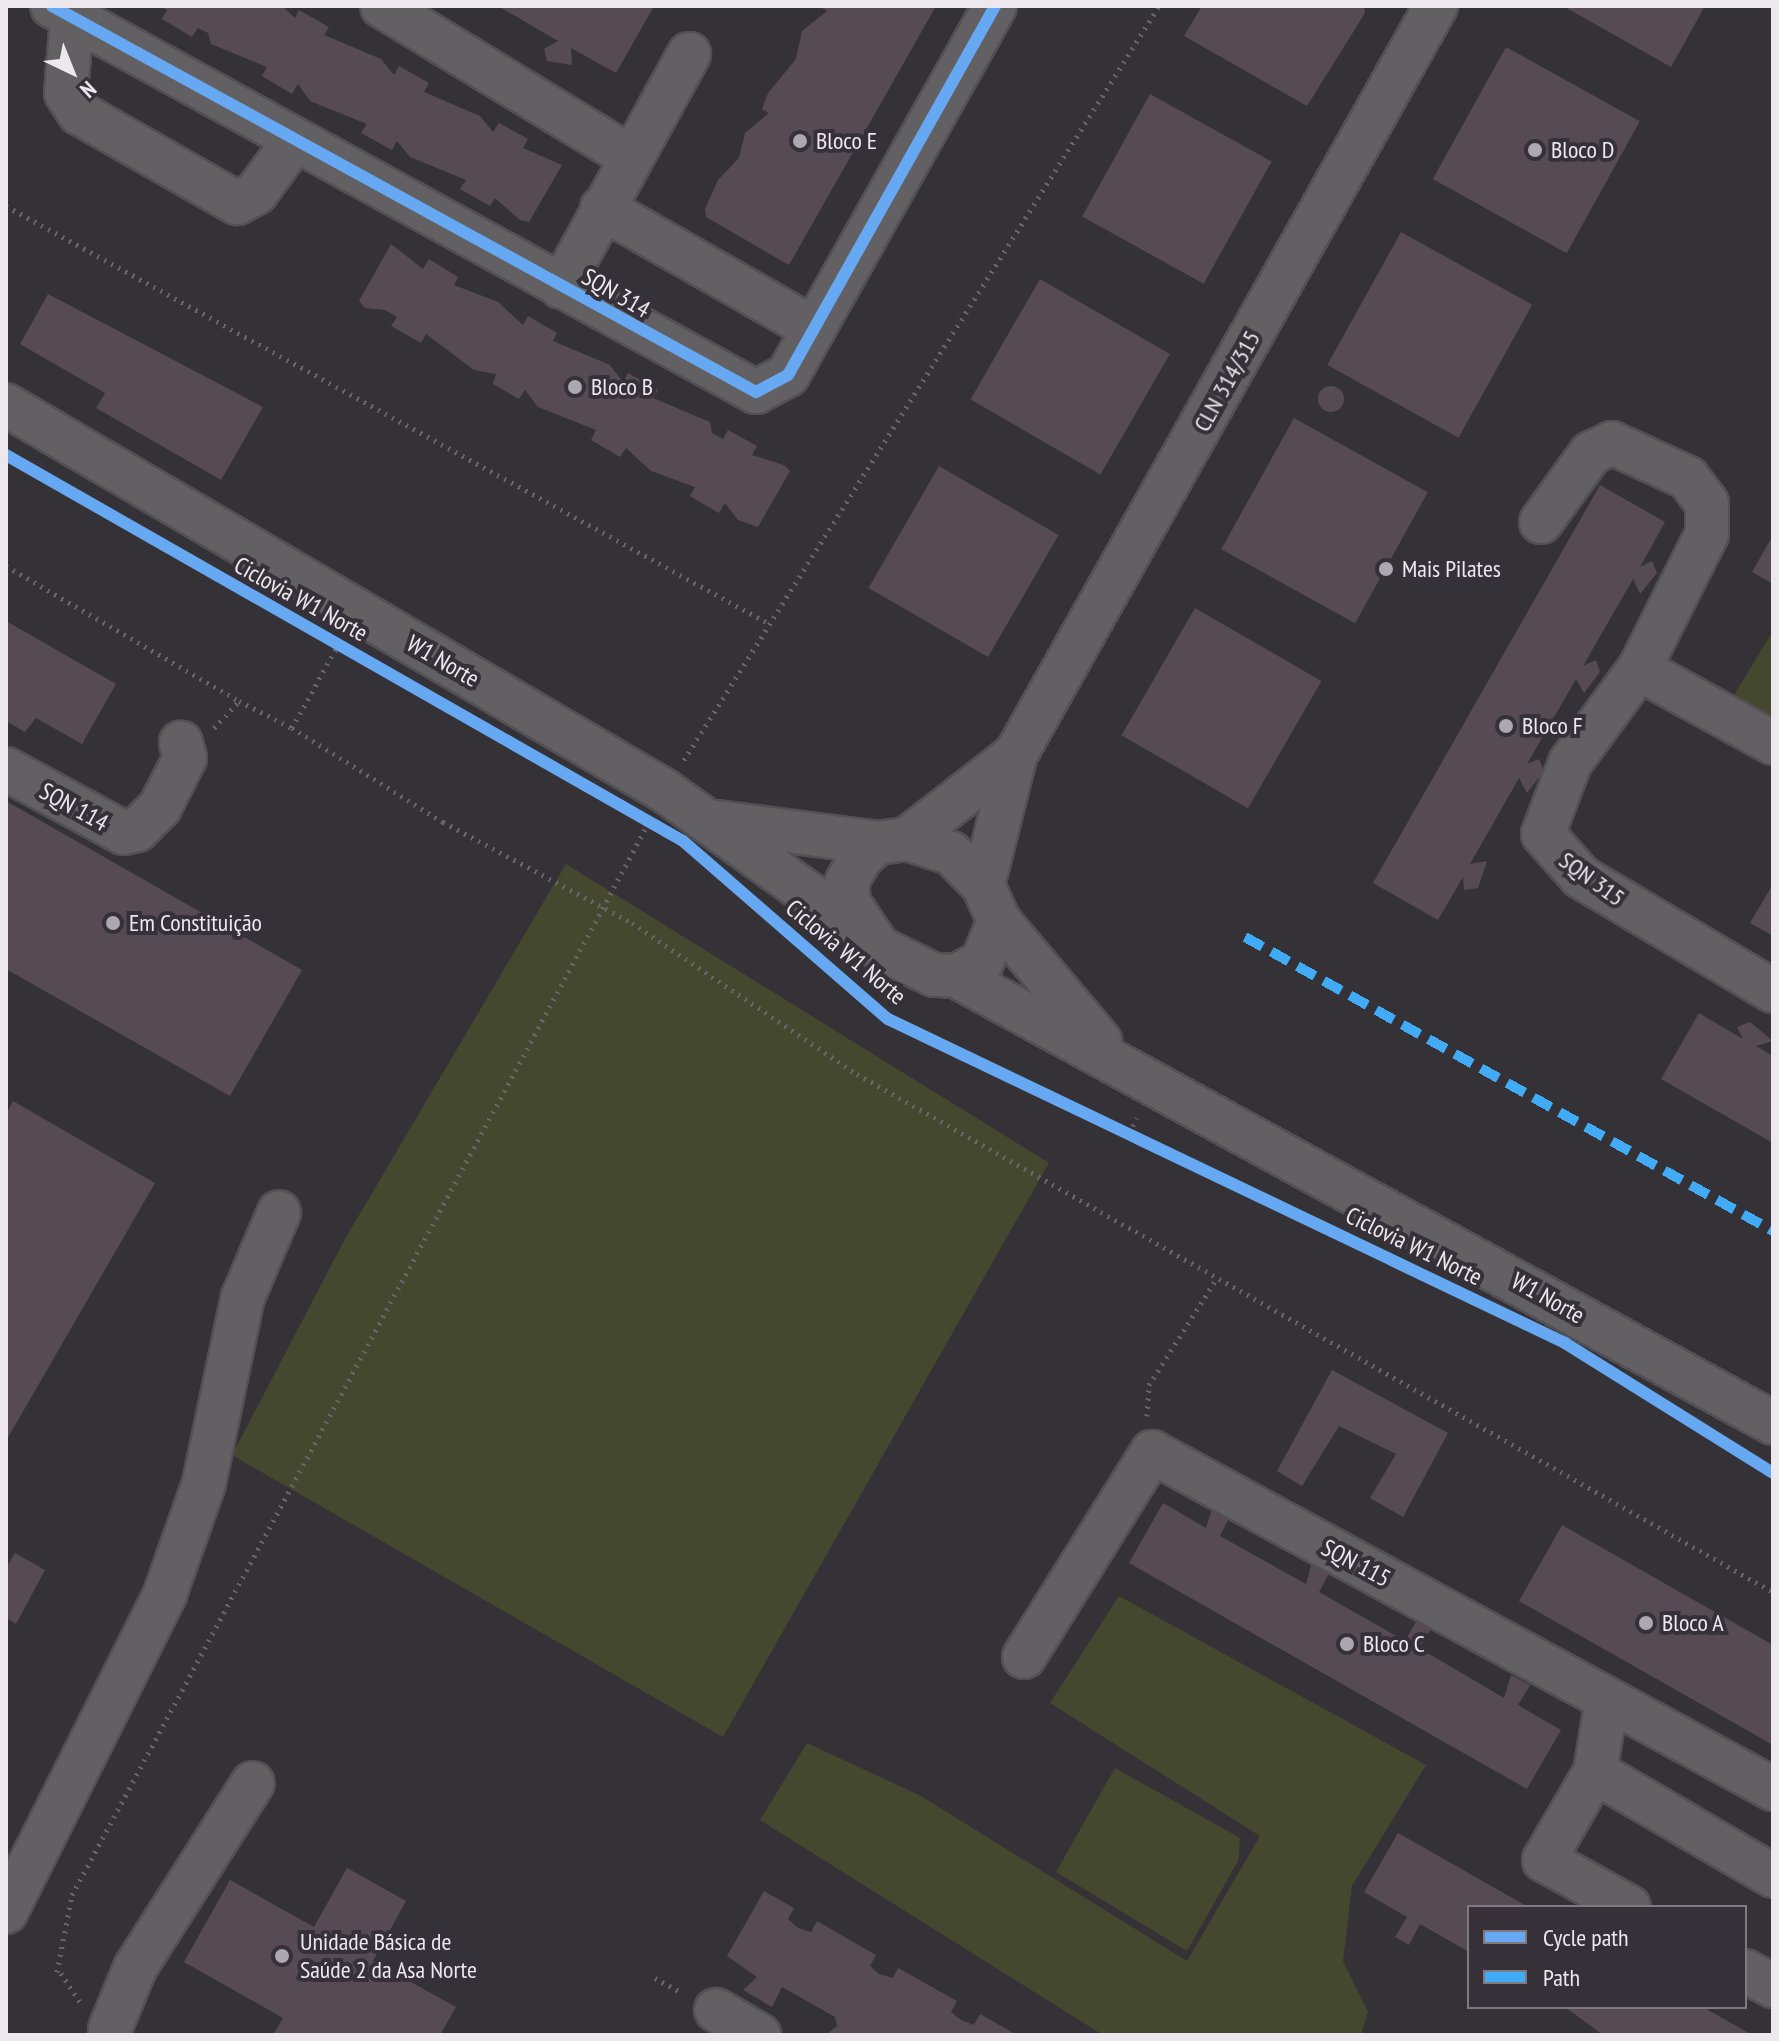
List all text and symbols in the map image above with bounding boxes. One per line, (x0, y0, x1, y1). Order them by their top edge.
north arrow (32, 32, 112, 112)
text: N (74, 75, 102, 104)
place label: Bloco E (816, 127, 877, 155)
marker: Bloco E (791, 132, 809, 150)
place label: Bloco D (1551, 136, 1614, 164)
marker: Bloco D (1526, 141, 1544, 159)
street label: SQN 314 (577, 262, 655, 324)
street label: CLN 314/315 (1188, 326, 1266, 436)
place label: Bloco B (591, 373, 653, 401)
marker: Bloco B (566, 378, 584, 396)
street label: Ciclovia W1 Norte (229, 550, 373, 648)
place label: Mais Pilates (1402, 555, 1501, 583)
marker: Mais Pilates (1377, 560, 1395, 578)
street label: W1 Norte (402, 629, 484, 693)
place label: Bloco F (1522, 712, 1583, 740)
marker: Bloco F (1497, 717, 1515, 735)
street label: SQN 114 (35, 777, 113, 837)
street label: SQN 315 (1554, 846, 1630, 912)
street label: Ciclovia W1 Norte (780, 893, 912, 1011)
place label: Em Constituição (129, 909, 262, 937)
marker: Em Constituição (104, 914, 122, 932)
street label: Ciclovia W1 Norte (1341, 1201, 1487, 1291)
street label: W1 Norte (1507, 1266, 1589, 1330)
street label: SQN 115 (1317, 1533, 1395, 1593)
place label: Bloco A (1662, 1609, 1724, 1637)
marker: Bloco A (1637, 1614, 1655, 1632)
place label: Bloco C (1363, 1630, 1425, 1658)
marker: Bloco C (1338, 1635, 1356, 1653)
legend (1467, 1905, 1747, 2009)
text: Cycle path (1543, 1922, 1629, 1953)
place label: Unidade Básica de Saúde 2 da Asa Norte (300, 1928, 478, 1984)
marker: Unidade Básica de Saúde 2 da Asa Norte (271, 1945, 293, 1967)
text: Path (1543, 1962, 1580, 1993)

